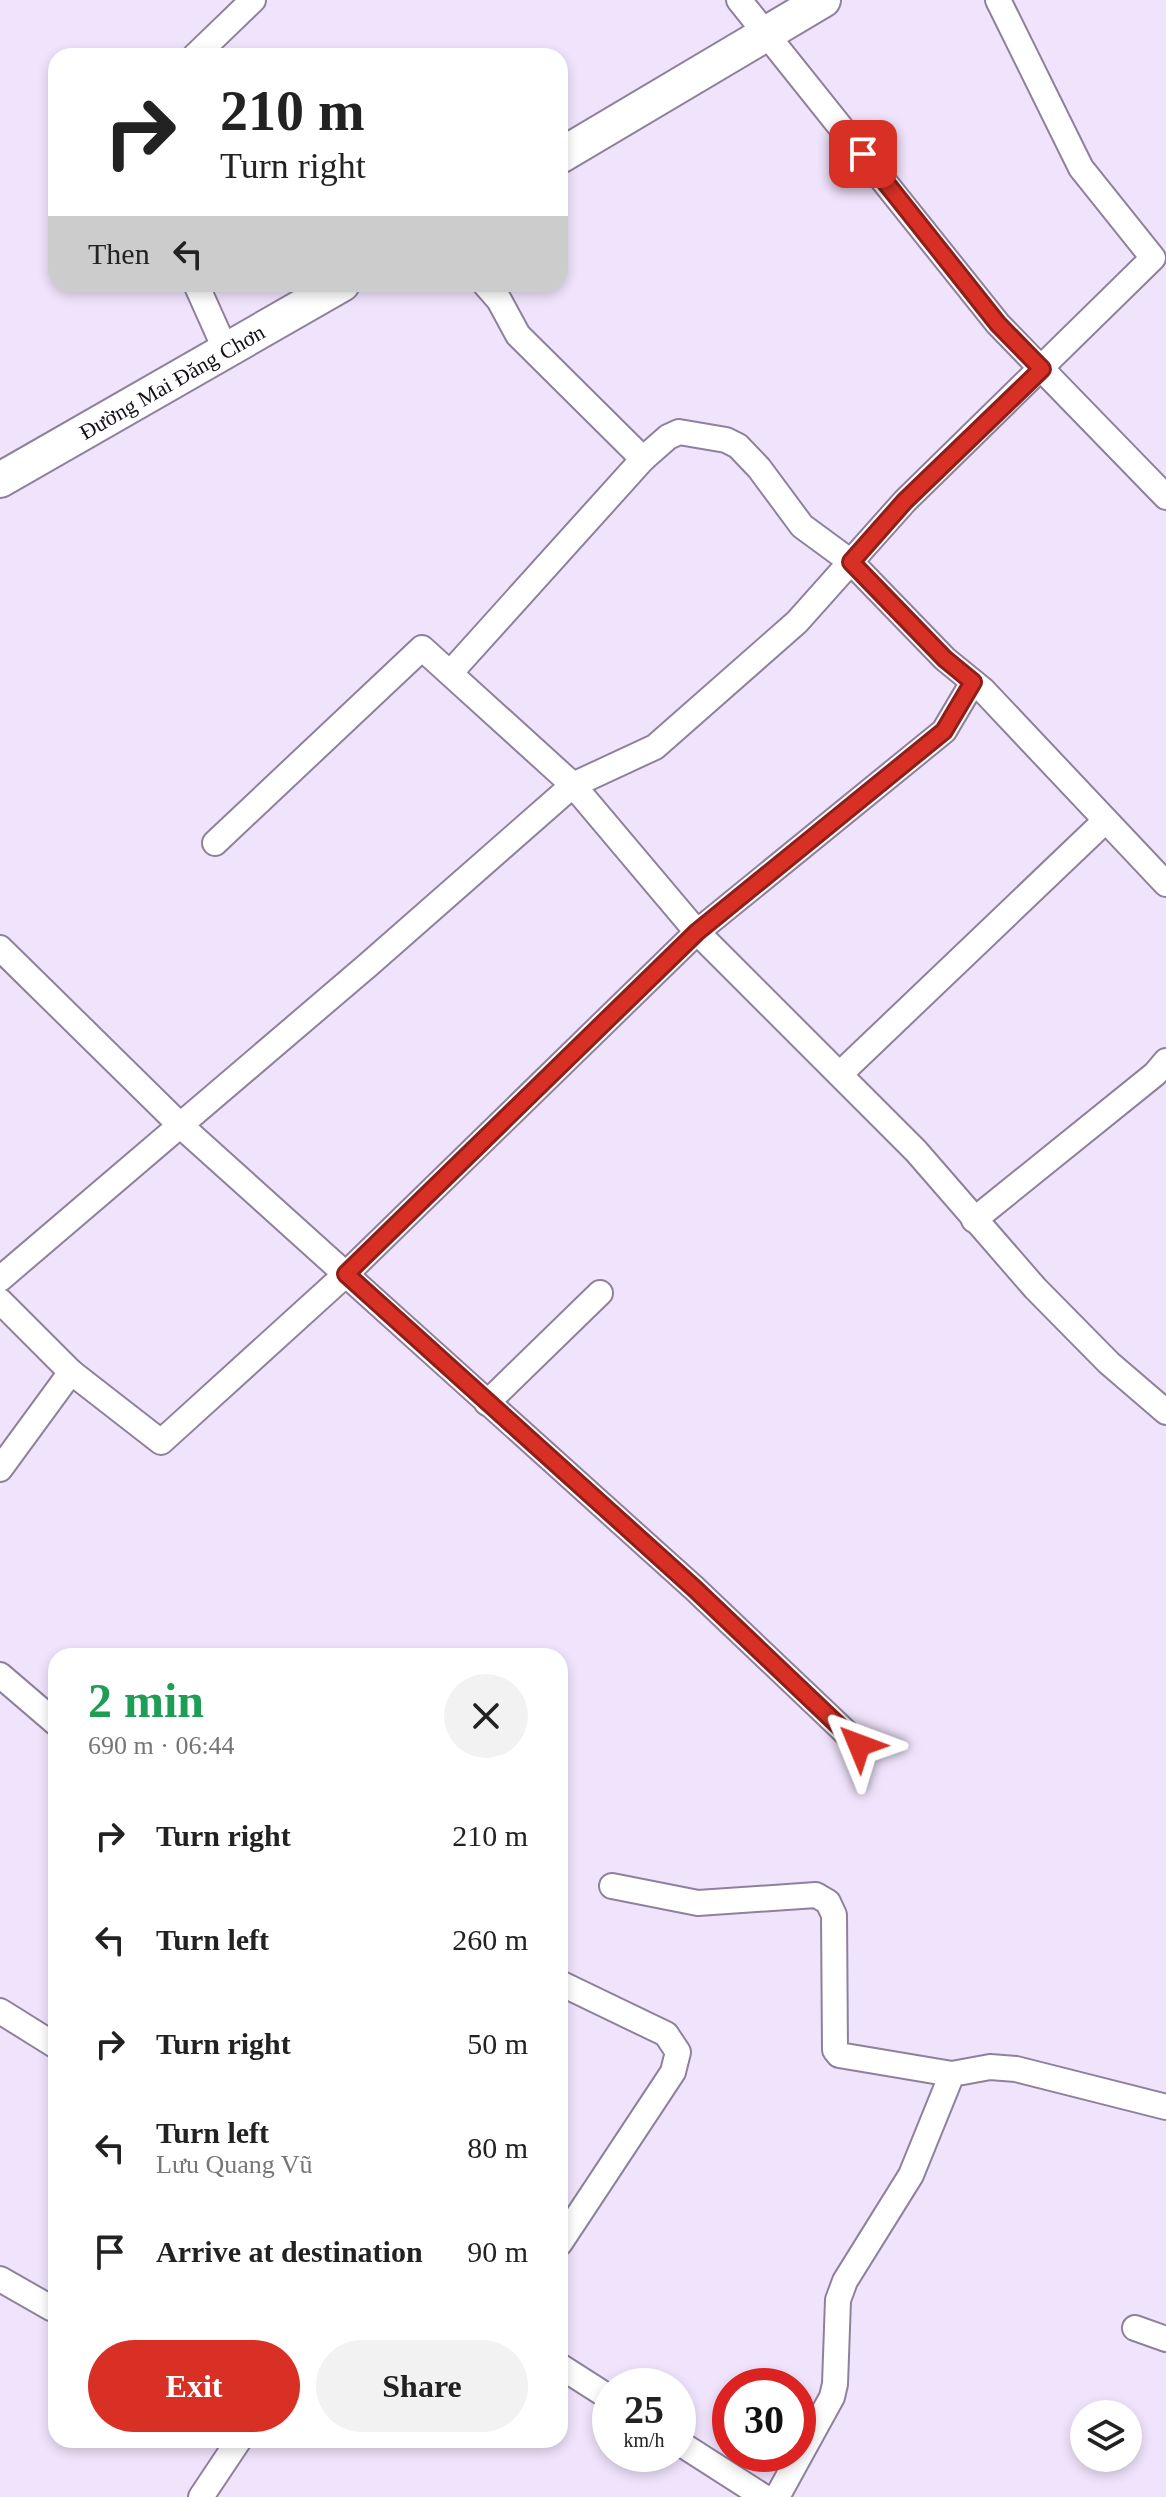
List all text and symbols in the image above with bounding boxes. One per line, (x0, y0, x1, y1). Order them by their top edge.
icon: right (88, 80, 192, 184)
text: 210 m (220, 80, 365, 142)
pin (829, 120, 897, 188)
icon: arrive (841, 132, 885, 176)
text: Turn right (220, 146, 366, 186)
icon: left (166, 232, 210, 276)
text: Then (88, 237, 150, 270)
street label: Đường Mai Đăng Chơn (75, 319, 269, 444)
text: 2 min (88, 1674, 204, 1727)
button: close (444, 1674, 528, 1758)
position arrow (817, 1703, 901, 1787)
text: 690 m · 06:44 (88, 1731, 235, 1760)
icon: right (88, 1814, 132, 1858)
text: Turn right (156, 1819, 291, 1852)
text: 210 m (452, 1819, 528, 1852)
icon: left (88, 1918, 132, 1962)
text: Turn left (156, 1923, 269, 1956)
text: 260 m (452, 1923, 528, 1956)
icon: right (88, 2022, 132, 2066)
text: Turn right (156, 2027, 291, 2060)
text: 50 m (467, 2027, 528, 2060)
text: Turn left (156, 2116, 269, 2149)
icon: left (88, 2126, 132, 2170)
text: 80 m (467, 2131, 528, 2164)
text: Lưu Quang Vũ (156, 2150, 313, 2179)
icon: arrive (88, 2230, 132, 2274)
text: Arrive at destination (156, 2235, 423, 2268)
text: 90 m (467, 2235, 528, 2268)
button: Exit (88, 2340, 300, 2432)
button: Share (316, 2340, 528, 2432)
speed limit sign: 30 (712, 2368, 816, 2472)
text: 25 (624, 2387, 664, 2432)
map controls (1070, 2400, 1142, 2472)
button: layers (1070, 2400, 1142, 2472)
text: km/h (623, 2429, 665, 2451)

